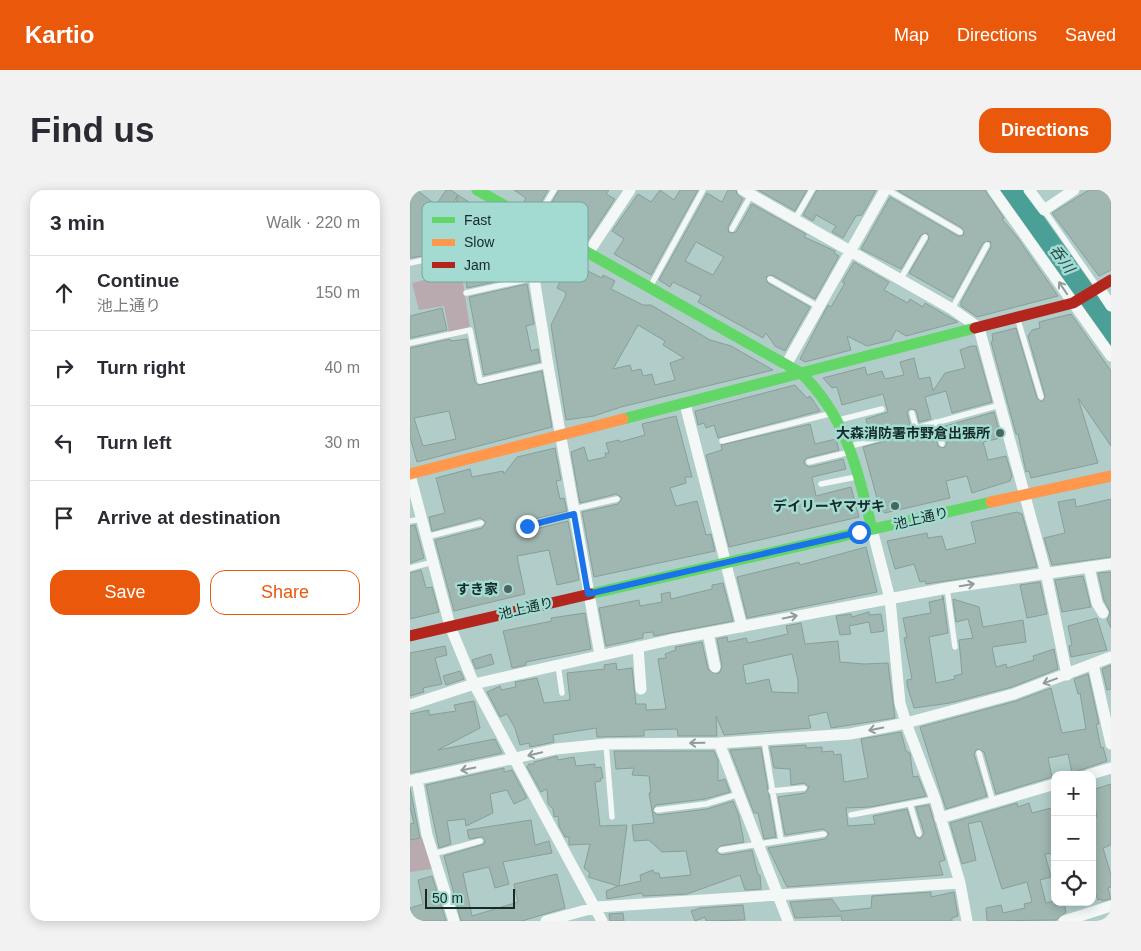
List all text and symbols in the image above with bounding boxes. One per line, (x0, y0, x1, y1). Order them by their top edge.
text: Kartio (25, 21, 94, 48)
text: Map (894, 25, 929, 45)
text: Directions (957, 25, 1037, 45)
text: Saved (1065, 25, 1116, 45)
button: Directions (979, 108, 1111, 153)
text: Find us (30, 110, 154, 149)
legend (422, 202, 588, 282)
text: 3 min (50, 211, 105, 234)
text: Fast (464, 212, 491, 228)
text: Walk · 220 m (266, 214, 360, 231)
text: Slow (464, 234, 495, 250)
water label: 呑川 (1047, 242, 1079, 277)
text: Jam (464, 257, 490, 273)
text: Continue (97, 270, 179, 291)
icon: ahead (50, 279, 78, 307)
one-way arrow (1058, 281, 1068, 295)
text: 150 m (316, 284, 360, 301)
text: 池上通り (97, 297, 161, 314)
icon: right (50, 354, 78, 382)
text: Turn right (97, 357, 185, 378)
text: 40 m (324, 359, 360, 376)
place label: 大森消防署市野倉出張所 (836, 425, 990, 441)
marker: 大森消防署市野倉出張所 (994, 427, 1006, 439)
icon: left (50, 429, 78, 457)
text: Turn left (97, 432, 172, 453)
text: 30 m (324, 434, 360, 451)
place label: デイリーヤマザキ (773, 498, 885, 514)
marker: デイリーヤマザキ (889, 500, 901, 512)
icon: arrive (50, 504, 78, 532)
street label: 池上通り (892, 504, 950, 532)
text: Arrive at destination (97, 507, 281, 528)
route end (516, 515, 539, 538)
route start (848, 521, 871, 544)
button: Save (50, 570, 200, 615)
button: Share (210, 570, 360, 615)
one-way arrow (958, 580, 974, 590)
place label: すき家 (456, 581, 498, 597)
marker: すき家 (502, 583, 514, 595)
street label: 池上通り (497, 594, 555, 622)
one-way arrow (781, 612, 797, 622)
one-way arrow (1042, 677, 1058, 687)
one-way arrow (869, 725, 885, 734)
one-way arrow (689, 738, 706, 748)
one-way arrow (528, 750, 544, 760)
one-way arrow (460, 765, 476, 774)
map controls (1051, 771, 1096, 906)
button: + (1051, 771, 1096, 816)
button: − (1051, 816, 1096, 861)
button: locate (1051, 861, 1096, 906)
scale bar (425, 886, 515, 909)
text: 50 m (432, 890, 463, 906)

